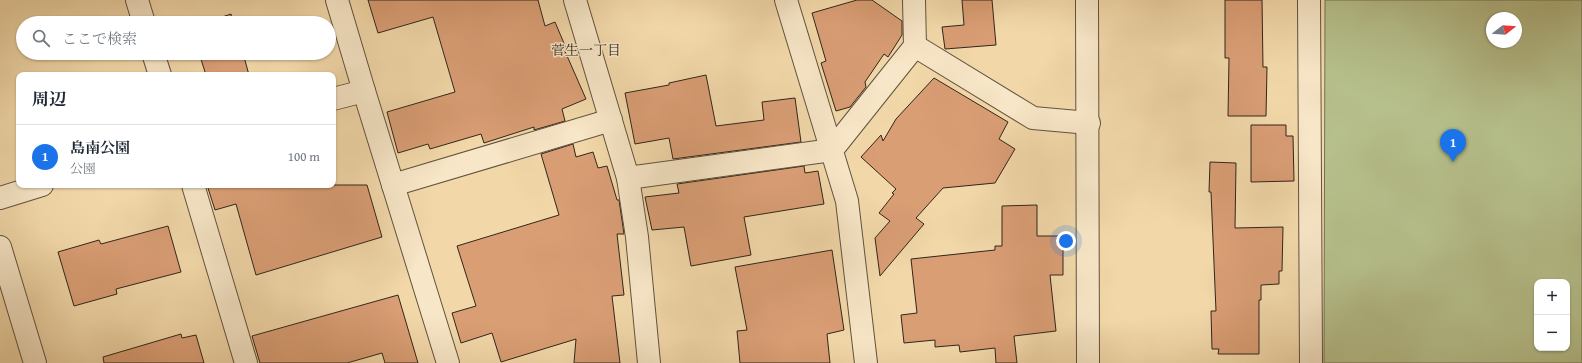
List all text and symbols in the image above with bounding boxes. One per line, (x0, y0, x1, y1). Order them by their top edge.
north arrow (1486, 12, 1522, 48)
search box (16, 16, 336, 60)
icon: search (30, 27, 52, 49)
text: ここで検索 (62, 28, 137, 49)
district label: 菅生一丁目 (551, 40, 621, 60)
text: 周辺 (32, 86, 66, 111)
pin: 1 (1440, 129, 1466, 162)
text: 島南公園 (70, 137, 130, 158)
text: 1 (42, 147, 48, 166)
text: 100 m (288, 147, 320, 166)
text: 公園 (70, 159, 96, 178)
your location (1056, 231, 1076, 251)
map controls (1534, 279, 1570, 351)
button: + (1534, 279, 1570, 315)
button: − (1534, 315, 1570, 351)

